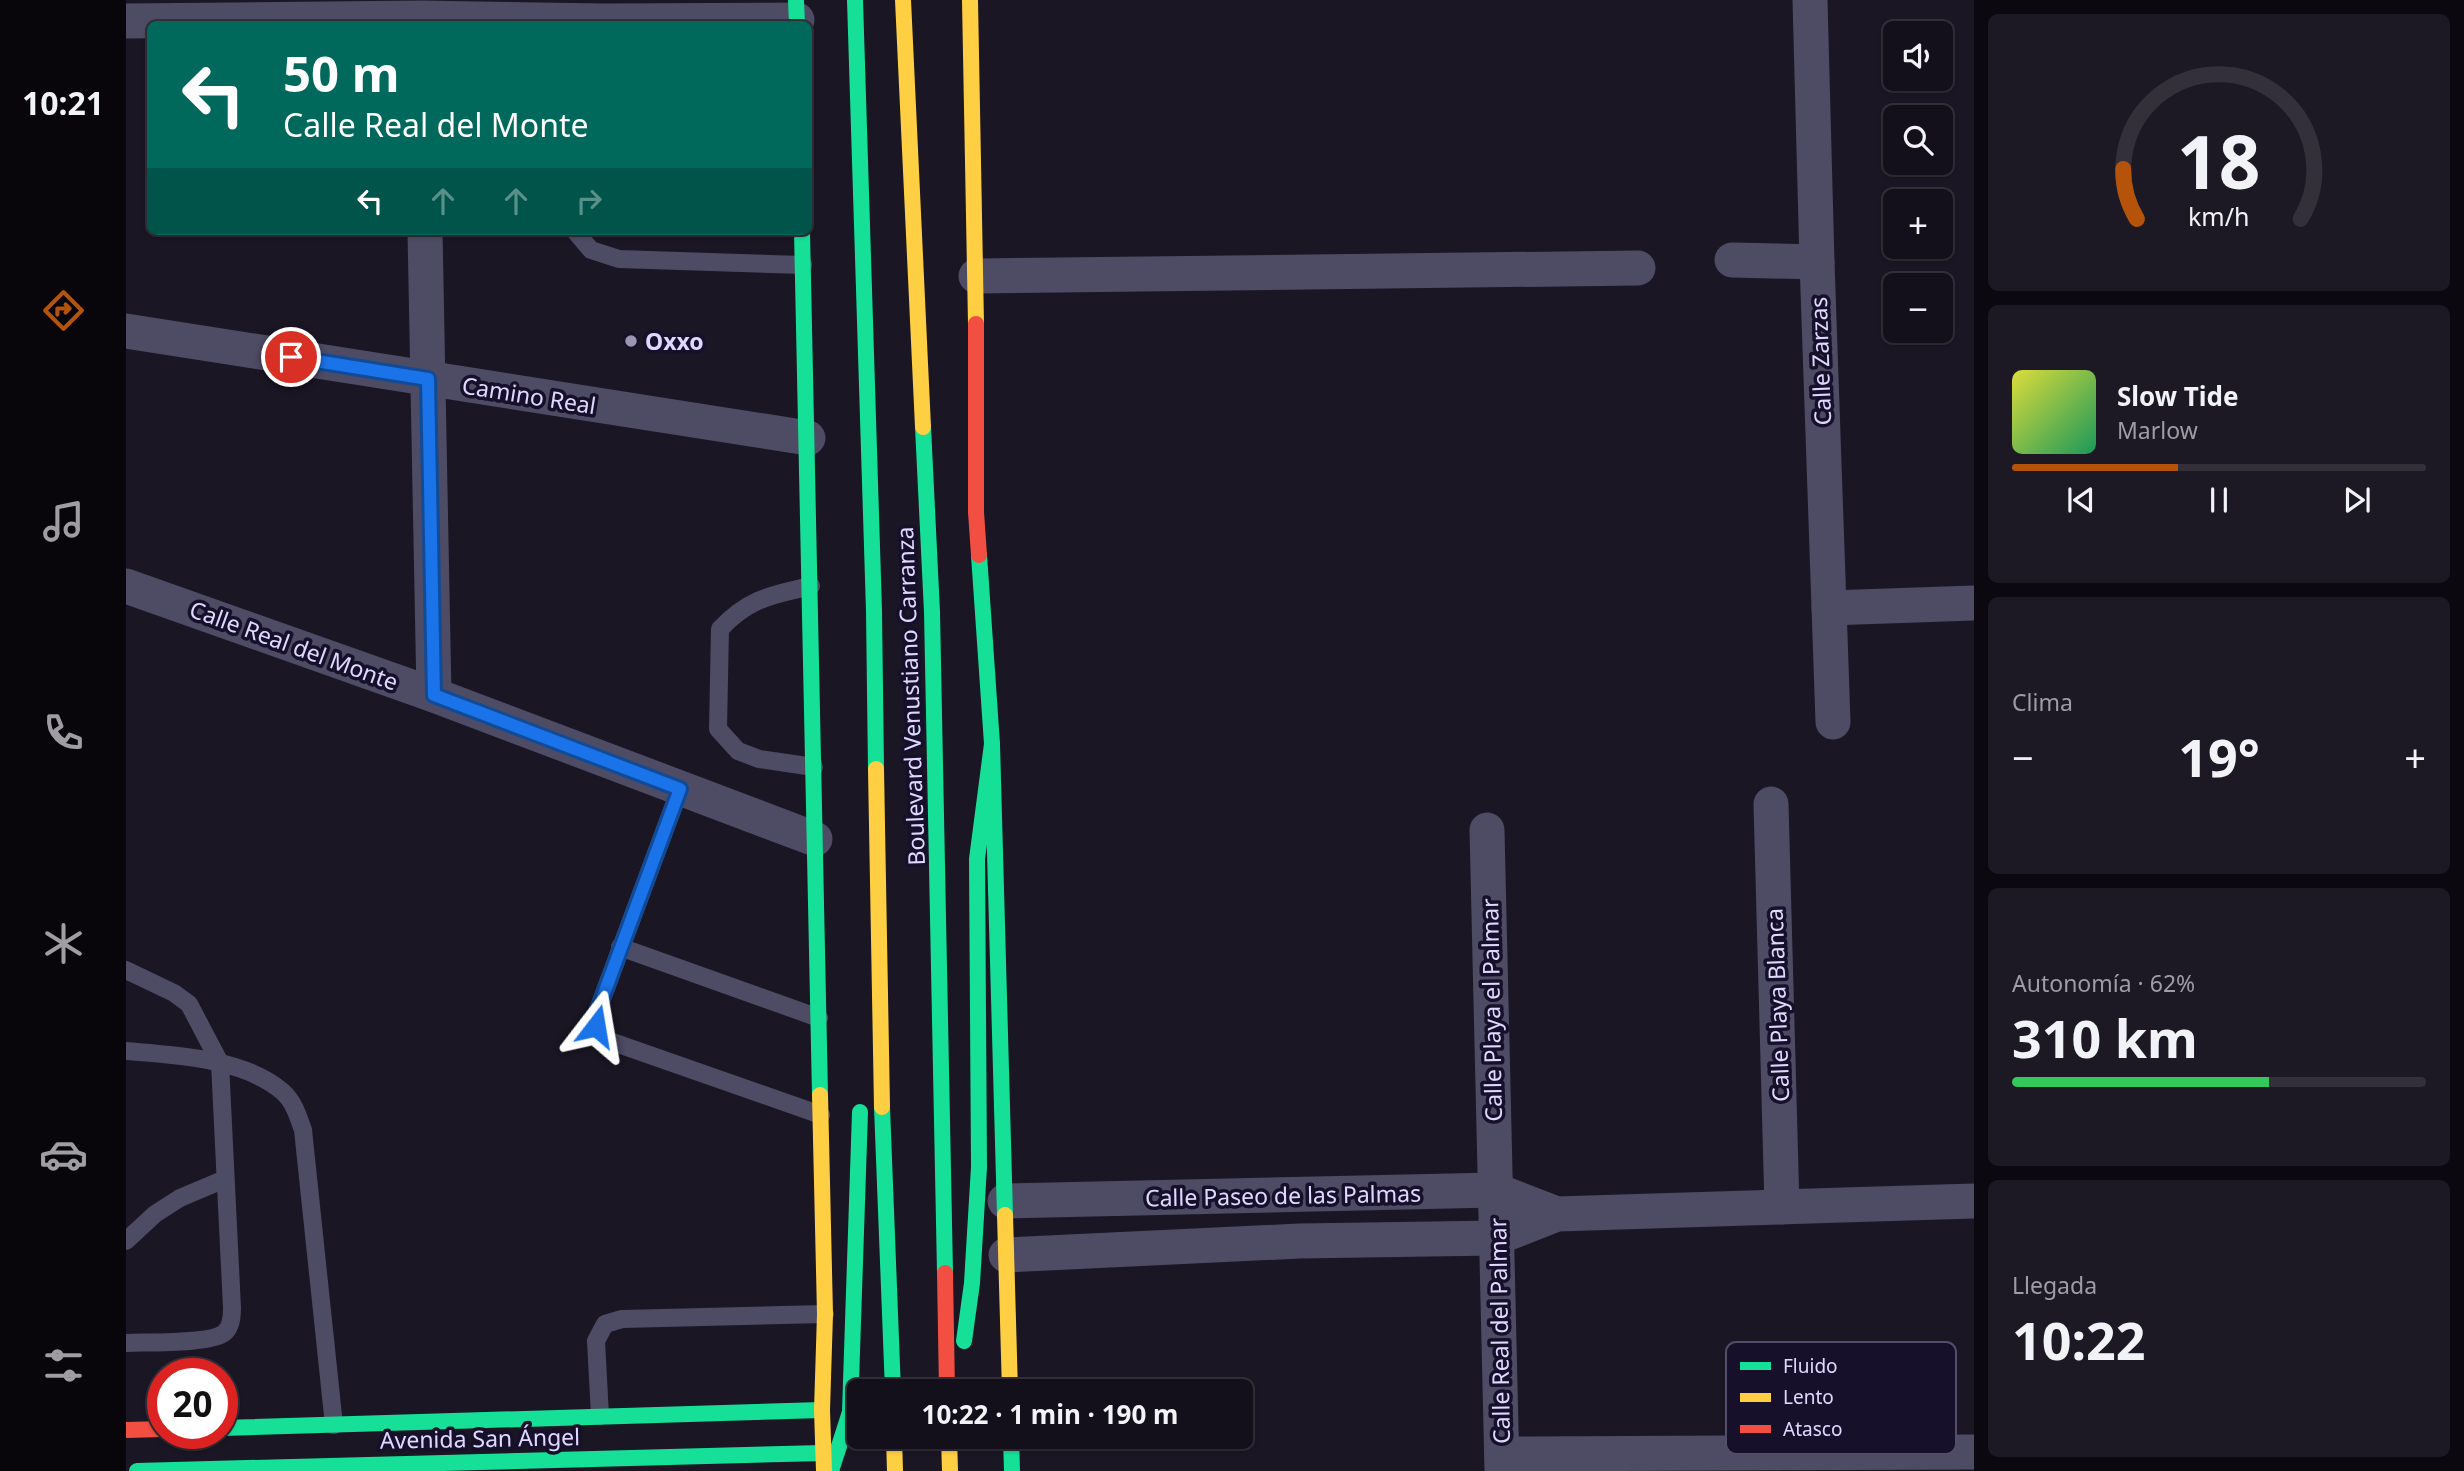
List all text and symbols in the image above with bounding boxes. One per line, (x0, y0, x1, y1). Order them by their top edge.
map controls (1883, 21, 1953, 343)
button: sound (1883, 21, 1953, 91)
text: 50 m (283, 40, 400, 106)
icon: left (168, 49, 259, 140)
text: 10:21 (22, 81, 104, 124)
text: Calle Real del Monte (283, 103, 589, 146)
button: search (1883, 105, 1953, 175)
text: 18 (2177, 111, 2261, 210)
icon: left (351, 182, 389, 220)
icon: ahead (424, 182, 462, 220)
icon: ahead (497, 182, 535, 220)
icon: right (570, 182, 608, 220)
button: + (1883, 189, 1953, 259)
text: km/h (2188, 199, 2250, 233)
button: − (1883, 273, 1953, 343)
icon: directions (39, 286, 88, 335)
street label: Calle Zarzas (1802, 296, 1838, 426)
place label: Oxxo (645, 325, 704, 357)
pin (261, 327, 321, 387)
marker: Oxxo (623, 333, 639, 349)
icon: arrive (272, 338, 310, 376)
street label: Camino Real (460, 369, 598, 421)
text: Slow Tide (2117, 378, 2239, 414)
text: Marlow (2117, 414, 2198, 446)
icon: previous (2062, 481, 2100, 519)
icon: pause (2200, 481, 2238, 519)
icon: next (2338, 481, 2376, 519)
icon: music (39, 497, 88, 546)
street label: Boulevard Venustiano Carranza (888, 526, 932, 866)
street label: Calle Real del Monte (185, 592, 403, 698)
text: Clima (2012, 686, 2073, 718)
icon: phone (39, 708, 88, 757)
text: 19° (2178, 721, 2260, 792)
text: − (2012, 731, 2034, 783)
text: + (2404, 731, 2426, 783)
street label: Calle Playa el Palmar (1473, 898, 1509, 1122)
street label: Calle Playa Blanca (1758, 908, 1796, 1102)
icon: climate (39, 919, 88, 968)
text: Autonomía · 62% (2012, 967, 2195, 999)
position arrow (559, 989, 633, 1063)
text: 310 km (2012, 1002, 2198, 1073)
icon: car (39, 1130, 88, 1179)
street label: Calle Paseo de las Palmas (1145, 1177, 1421, 1213)
street label: Calle Real del Palmar (1481, 1217, 1517, 1444)
text: Llegada (2012, 1269, 2097, 1301)
text: 10:22 (2012, 1304, 2146, 1375)
icon: filters (39, 1341, 88, 1390)
legend (1726, 1342, 1956, 1454)
text: Fluido (1783, 1353, 1838, 1379)
speed limit sign: 20 (147, 1358, 238, 1449)
text: Lento (1783, 1384, 1834, 1410)
text: 10:22 · 1 min · 190 m (922, 1396, 1178, 1432)
text: Atasco (1783, 1416, 1842, 1442)
street label: Avenida San Ángel (380, 1420, 580, 1456)

